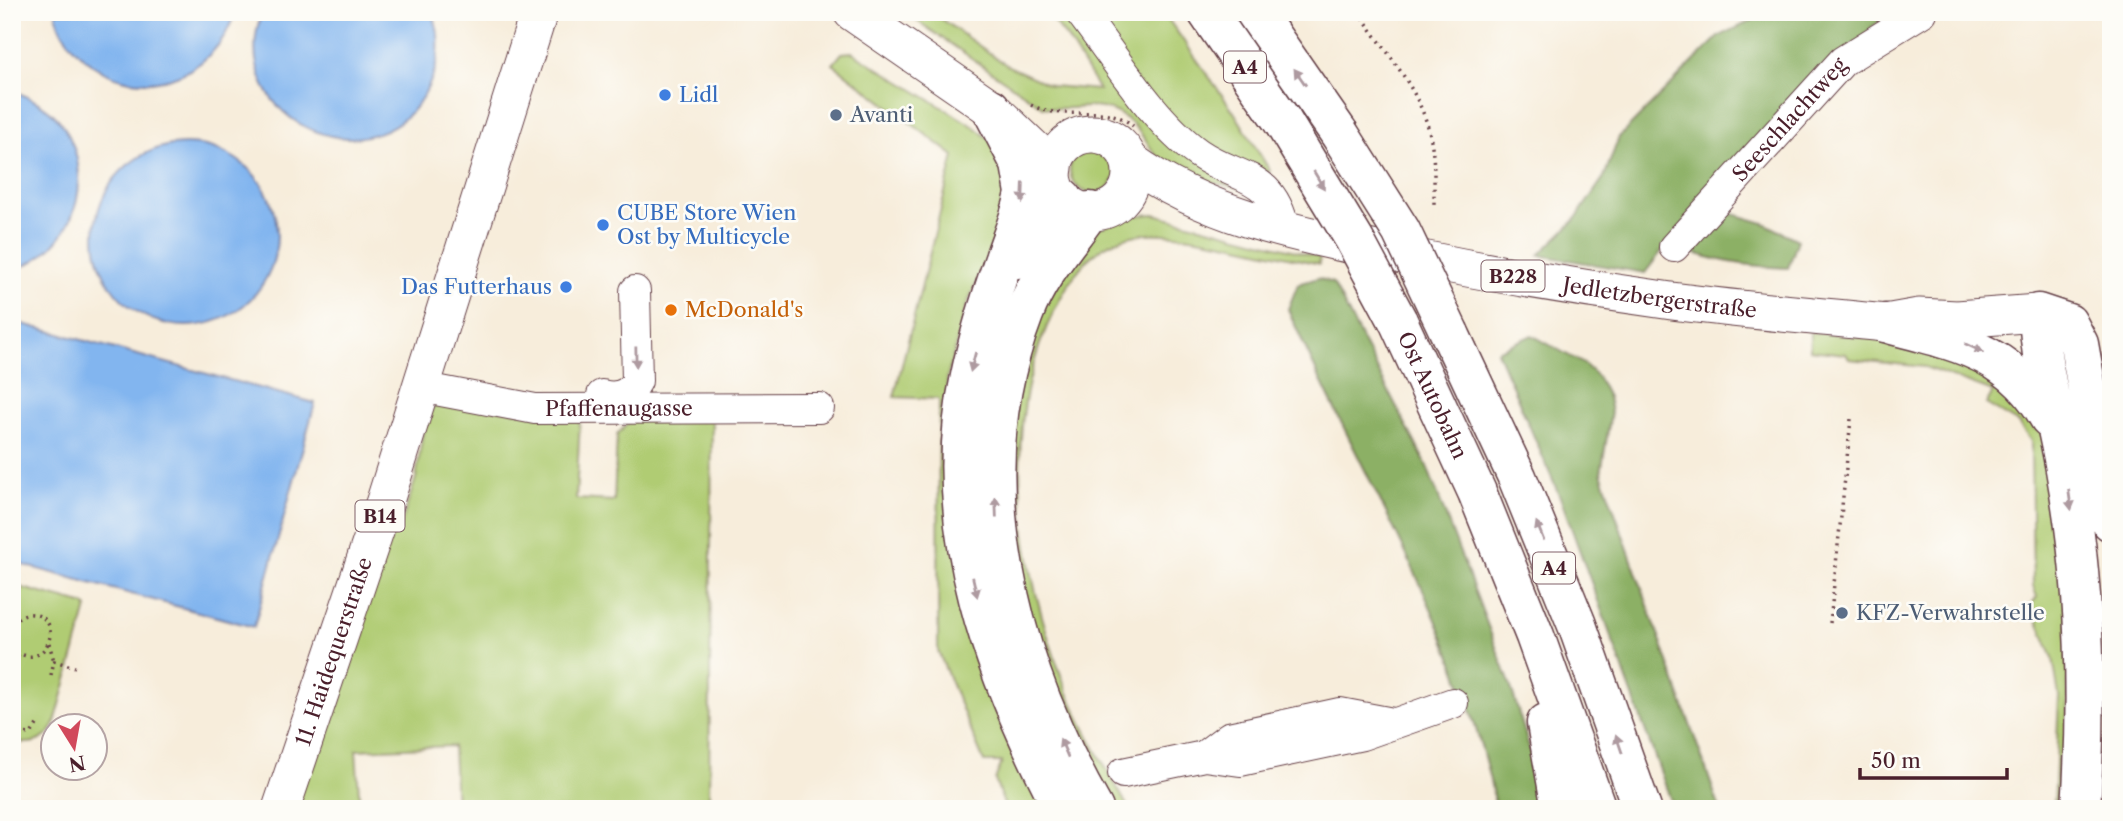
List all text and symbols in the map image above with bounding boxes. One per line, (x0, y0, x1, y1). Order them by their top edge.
road number: A4 (1224, 52, 1266, 82)
street label: Seeschlachtweg (1727, 52, 1852, 186)
one-way arrow (1293, 68, 1307, 86)
place label: Lidl (679, 82, 718, 107)
marker: Lidl (657, 87, 673, 103)
place label: Avanti (849, 102, 913, 127)
marker: Avanti (828, 107, 844, 123)
one-way arrow (1312, 171, 1325, 190)
one-way arrow (1018, 182, 1029, 204)
place label: CUBE Store Wien Ost by Multicycle (617, 200, 796, 249)
marker: CUBE Store Wien Ost by Multicycle (595, 217, 611, 233)
road number: B228 (1482, 260, 1544, 292)
street label: Jedletzbergerstraße (1558, 271, 1758, 323)
place label: Das Futterhaus (401, 274, 552, 299)
marker: Das Futterhaus (558, 279, 574, 295)
place label: McDonald's (685, 297, 803, 322)
marker: McDonald's (663, 302, 679, 318)
street label: Ost Autobahn (1393, 328, 1473, 463)
one-way arrow (1964, 343, 1984, 354)
one-way arrow (631, 347, 642, 369)
one-way arrow (968, 352, 978, 373)
street label: Pfaffenaugasse (545, 395, 693, 421)
one-way arrow (2064, 489, 2075, 511)
one-way arrow (991, 495, 1002, 517)
road number: B14 (356, 500, 404, 531)
one-way arrow (1534, 521, 1545, 542)
road number: A4 (1533, 552, 1575, 583)
street label: 11. Haidequerstraße (290, 554, 377, 749)
one-way arrow (970, 576, 981, 598)
place label: KFZ-Verwahrstelle (1856, 600, 2045, 625)
marker: KFZ-Verwahrstelle (1834, 605, 1850, 621)
north arrow (38, 712, 108, 782)
one-way arrow (1614, 734, 1625, 755)
scale bar (1860, 737, 2008, 781)
one-way arrow (1058, 738, 1070, 758)
text: 50 m (1871, 748, 1921, 773)
text: N (67, 750, 87, 776)

